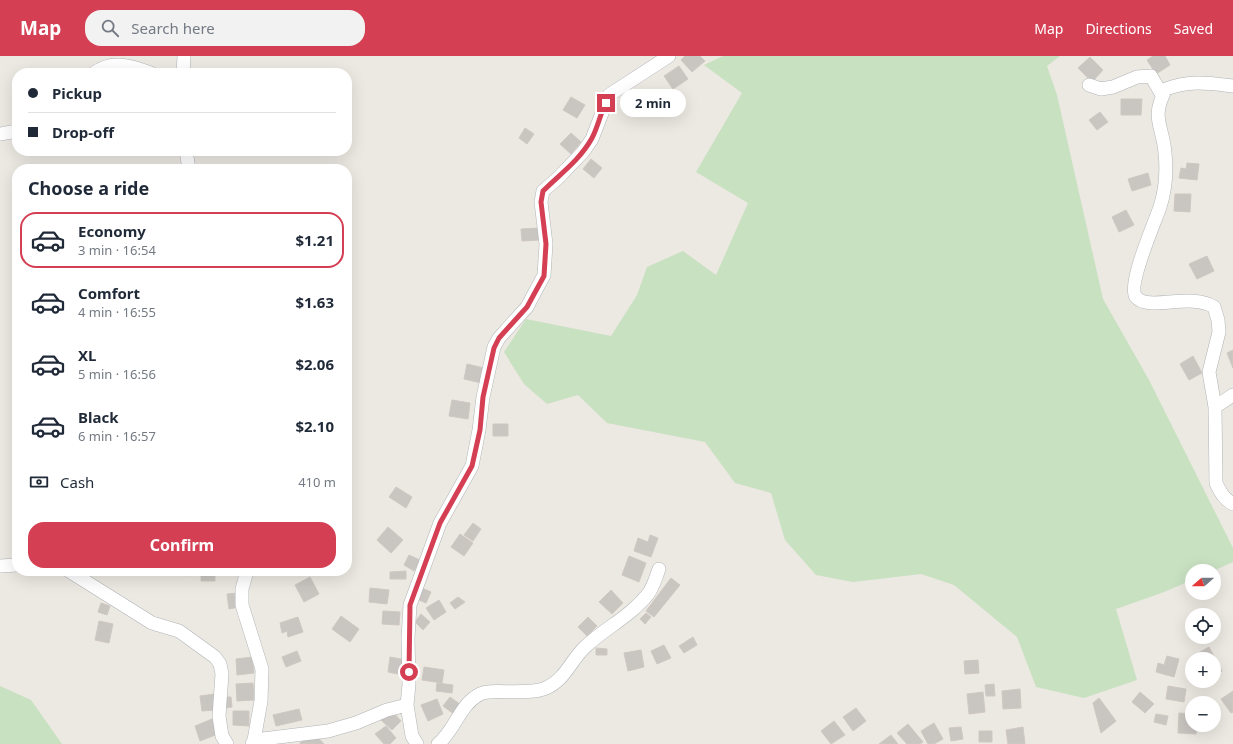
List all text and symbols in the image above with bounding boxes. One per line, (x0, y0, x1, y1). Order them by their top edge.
search box (85, 10, 365, 46)
text: Map (20, 15, 61, 41)
icon: search (99, 17, 121, 39)
text: Search here (131, 18, 215, 38)
text: Map (1034, 19, 1063, 38)
text: Directions (1085, 19, 1152, 38)
text: Saved (1174, 19, 1213, 38)
text: Pickup (52, 83, 102, 103)
callout: 2 min (620, 89, 686, 117)
route end (597, 94, 615, 112)
text: 2 min (635, 94, 671, 112)
text: Drop-off (52, 122, 114, 142)
text: Choose a ride (28, 176, 149, 200)
text: Economy (78, 221, 146, 241)
icon: car (30, 222, 66, 258)
text: $1.21 (295, 230, 334, 250)
text: 3 min · 16:54 (78, 241, 156, 259)
text: Comfort (78, 283, 140, 303)
icon: car (30, 284, 66, 320)
text: $1.63 (295, 292, 334, 312)
text: 4 min · 16:55 (78, 303, 156, 321)
text: XL (78, 345, 96, 365)
icon: car (30, 346, 66, 382)
text: $2.06 (295, 354, 334, 374)
text: 5 min · 16:56 (78, 365, 156, 383)
text: Black (78, 407, 118, 427)
icon: car (30, 408, 66, 444)
text: $2.10 (295, 416, 334, 436)
text: 6 min · 16:57 (78, 427, 156, 445)
icon: cash (28, 471, 50, 493)
text: Cash (60, 472, 94, 492)
text: 410 m (298, 473, 336, 491)
button: Confirm (28, 522, 336, 568)
north arrow (1185, 564, 1221, 600)
map controls (1185, 564, 1221, 732)
button: locate (1185, 608, 1221, 644)
button: + (1185, 652, 1221, 688)
route start (400, 663, 418, 681)
button: − (1185, 696, 1221, 732)

